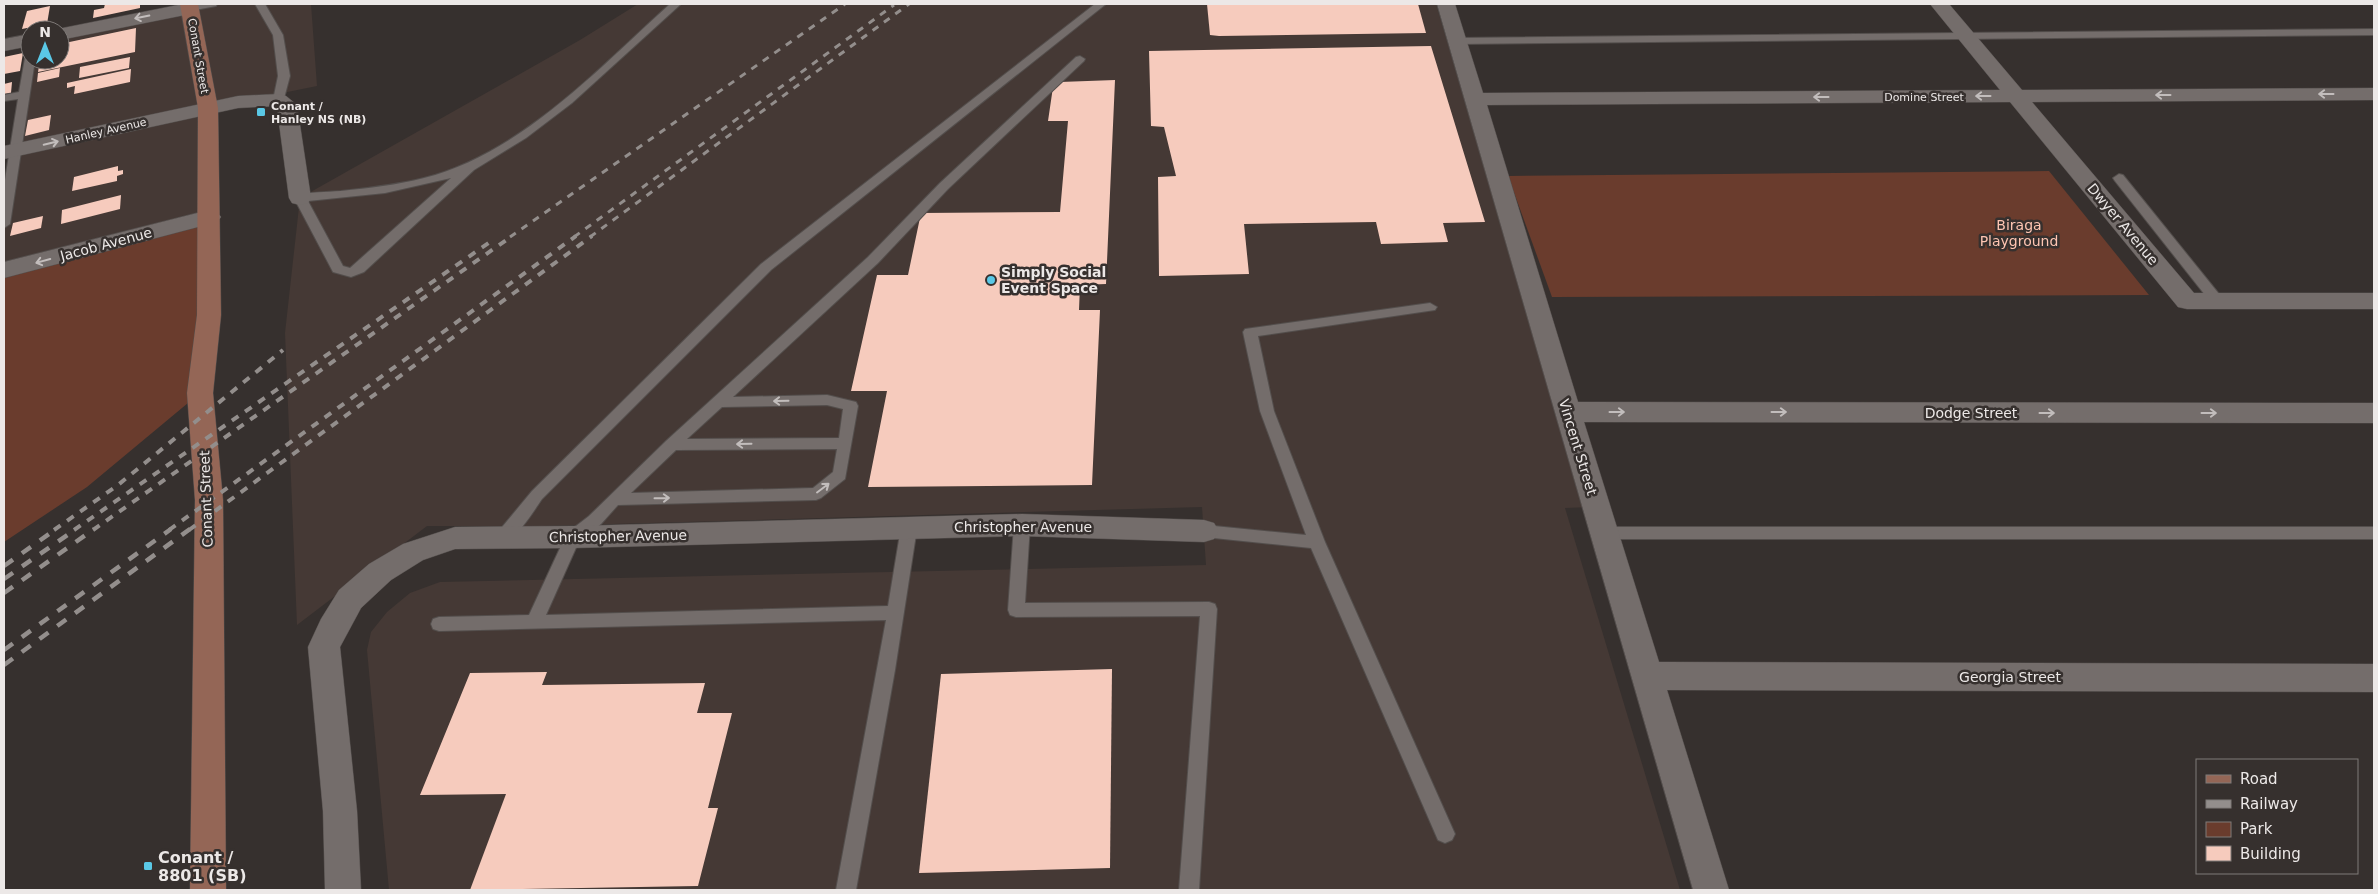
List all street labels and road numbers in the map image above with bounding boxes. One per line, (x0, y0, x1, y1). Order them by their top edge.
street label: Conant Street (185, 17, 211, 95)
street label: Domine Street (1884, 91, 1964, 104)
street label: Hanley Avenue (64, 115, 148, 147)
street label: Dwyer Avenue (2084, 180, 2162, 268)
street label: Jacob Avenue (57, 224, 154, 264)
street label: Vincent Street (1556, 397, 1600, 497)
street label: Dodge Street (1925, 405, 2018, 421)
street label: Conant Street (196, 450, 216, 548)
street label: Christopher Avenue (954, 519, 1092, 535)
street label: Christopher Avenue (549, 527, 687, 545)
street label: Georgia Street (1959, 669, 2061, 685)

